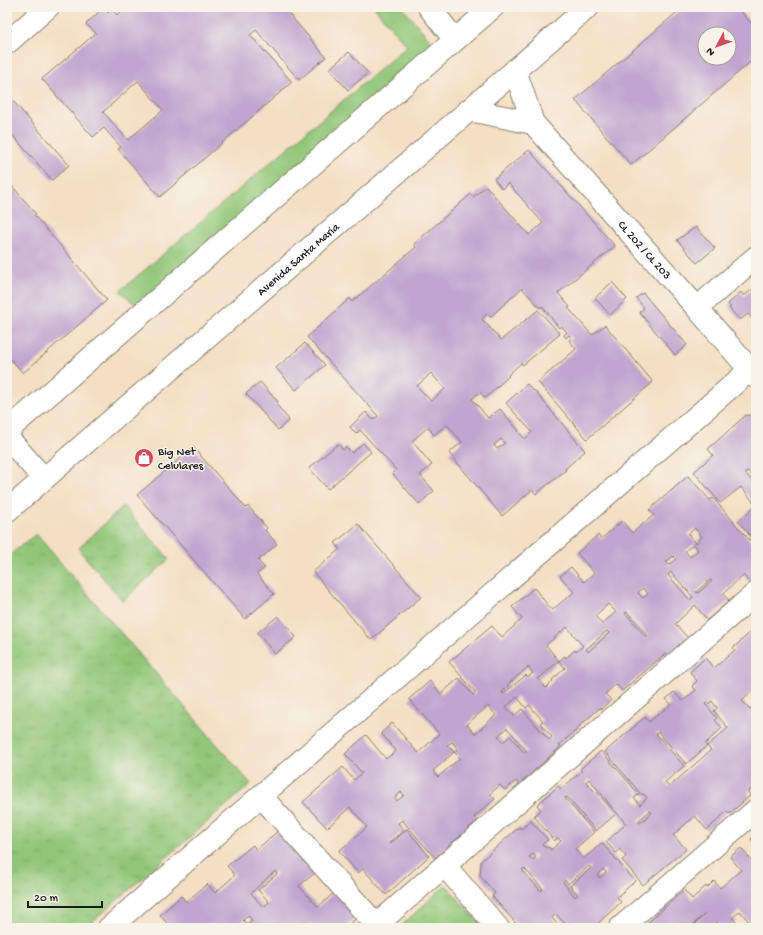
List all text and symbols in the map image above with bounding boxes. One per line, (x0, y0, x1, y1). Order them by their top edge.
north arrow (697, 26, 737, 66)
text: N (704, 45, 718, 58)
street label: CL 202 / CL 203 (614, 219, 673, 283)
street label: Avenida Santa Maria (255, 221, 343, 300)
place label: Big Net Celulares (157, 446, 204, 474)
shop icon: Big Net Celulares (133, 447, 155, 469)
scale bar (28, 883, 102, 909)
text: 20 m (34, 892, 59, 906)

